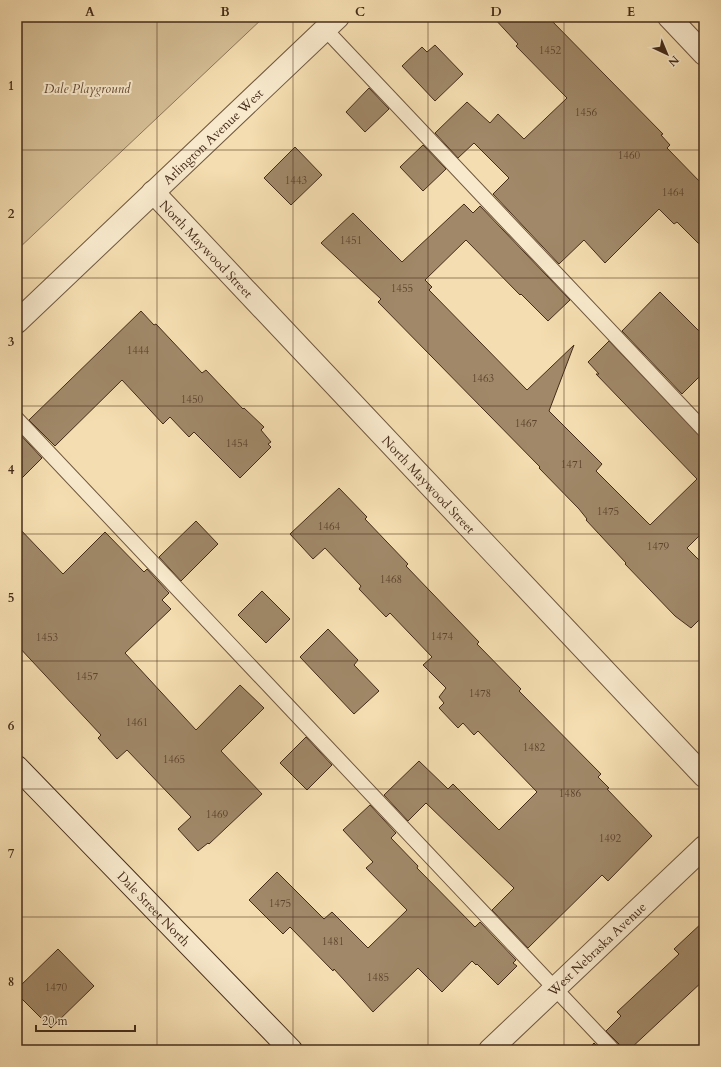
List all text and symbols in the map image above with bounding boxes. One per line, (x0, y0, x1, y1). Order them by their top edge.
text: A (85, 3, 95, 21)
text: B (220, 3, 230, 21)
text: C (355, 3, 365, 21)
text: D (490, 3, 502, 21)
text: E (627, 3, 635, 21)
north arrow (647, 34, 687, 74)
house number: 1452 (539, 43, 562, 58)
text: N (665, 52, 682, 70)
text: 1 (8, 77, 14, 95)
park label: Dale Playground (44, 80, 131, 98)
street label: Arlington Avenue West (159, 85, 268, 189)
house number: 1456 (575, 105, 598, 120)
house number: 1460 (618, 148, 641, 163)
house number: 1443 (285, 173, 308, 188)
house number: 1464 (662, 185, 685, 200)
street label: North Maywood Street (155, 196, 256, 302)
text: 2 (8, 205, 15, 223)
house number: 1451 (340, 233, 362, 248)
house number: 1455 (391, 281, 413, 296)
text: 3 (8, 333, 15, 351)
house number: 1444 (127, 343, 150, 358)
house number: 1463 (472, 371, 495, 386)
house number: 1450 (181, 392, 204, 407)
house number: 1467 (515, 416, 538, 431)
street label: North Maywood Street (377, 432, 479, 538)
house number: 1454 (226, 436, 249, 451)
house number: 1471 (561, 457, 583, 472)
text: 4 (8, 461, 15, 479)
house number: 1475 (597, 504, 619, 519)
house number: 1464 (318, 519, 341, 534)
house number: 1479 (647, 539, 670, 554)
house number: 1468 (380, 572, 402, 587)
text: 5 (8, 589, 14, 607)
house number: 1474 (431, 629, 454, 644)
house number: 1453 (36, 630, 59, 645)
house number: 1457 (76, 669, 99, 684)
house number: 1478 (469, 686, 491, 701)
house number: 1461 (126, 715, 148, 730)
text: 6 (8, 717, 15, 735)
house number: 1482 (523, 740, 546, 755)
house number: 1465 (163, 752, 185, 767)
house number: 1486 (559, 786, 582, 801)
house number: 1469 (206, 807, 229, 822)
house number: 1492 (599, 831, 622, 846)
text: 7 (8, 845, 15, 863)
street label: Dale Street North (113, 868, 194, 951)
house number: 1475 (269, 896, 291, 911)
street label: West Nebraska Avenue (544, 898, 650, 1001)
house number: 1481 (322, 934, 344, 949)
house number: 1485 (367, 970, 389, 985)
text: 8 (8, 973, 14, 991)
house number: 1470 (45, 980, 68, 995)
scale bar (36, 1007, 135, 1033)
text: 20 m (42, 1013, 69, 1029)

